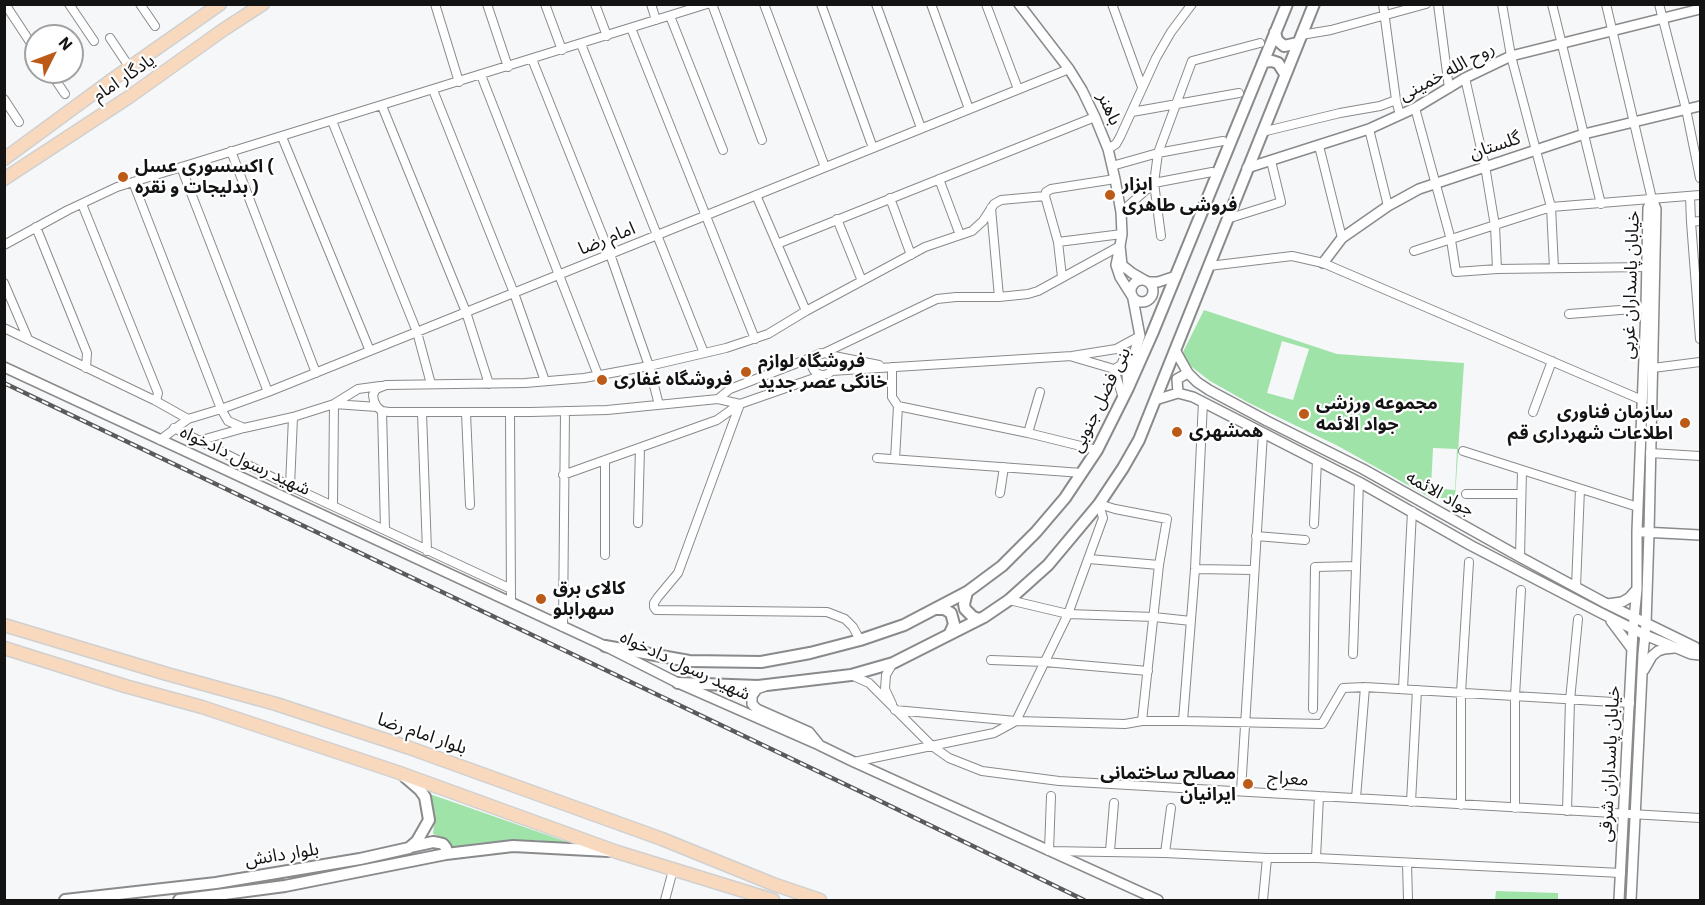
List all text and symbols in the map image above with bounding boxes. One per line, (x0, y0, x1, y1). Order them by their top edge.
north arrow (24, 24, 84, 84)
text: N (55, 32, 77, 54)
street label: روح الله خمینی (1396, 38, 1498, 106)
street label: یادگار امام (89, 49, 159, 107)
street label: باهنر (1092, 89, 1126, 129)
street label: گلستان (1467, 128, 1523, 164)
place label: اکسسوری عسل ( بدلیجات و نقره ) (135, 156, 274, 198)
marker: اکسسوری عسل ( بدلیجات و نقره ) (116, 170, 130, 184)
place label: ابزار فروشی طاهری (1122, 174, 1237, 216)
marker: ابزار فروشی طاهری (1103, 188, 1117, 202)
street label: خیابان پاسداران غربی (1618, 210, 1644, 360)
street label: امام رضا (575, 218, 639, 260)
street label: بنی فضل جنوبی (1066, 344, 1136, 456)
place label: فروشگاه لوازم خانگی عصر جدید (758, 351, 887, 394)
marker: فروشگاه لوازم خانگی عصر جدید (739, 365, 753, 379)
place label: فروشگاه غفاری (614, 369, 732, 391)
marker: فروشگاه غفاری (595, 373, 609, 387)
place label: مجموعه ورزشی جواد الائمه (1316, 393, 1438, 436)
place label: سازمان فناوری اطلاعات شهرداری قم (1508, 402, 1673, 444)
marker: مجموعه ورزشی جواد الائمه (1297, 407, 1311, 421)
marker: سازمان فناوری اطلاعات شهرداری قم (1678, 416, 1692, 430)
street label: شهید رسول دادخواه (176, 421, 314, 501)
place label: همشهری (1189, 421, 1263, 443)
marker: همشهری (1170, 425, 1184, 439)
street label: جواد الائمه (1402, 466, 1478, 522)
place label: کالای برق سهرابلو (553, 578, 626, 620)
marker: کالای برق سهرابلو (534, 592, 548, 606)
street label: شهید رسول دادخواه (616, 626, 754, 706)
street label: خیابان پاسداران شرقی (1595, 685, 1625, 843)
street label: بلوار امام رضا (374, 709, 470, 759)
place label: مصالح ساختمانی ایرانیان (1100, 763, 1236, 806)
street label: معراج (1267, 767, 1309, 791)
marker: مصالح ساختمانی ایرانیان (1241, 777, 1255, 791)
street label: بلوار دانش (244, 839, 320, 871)

